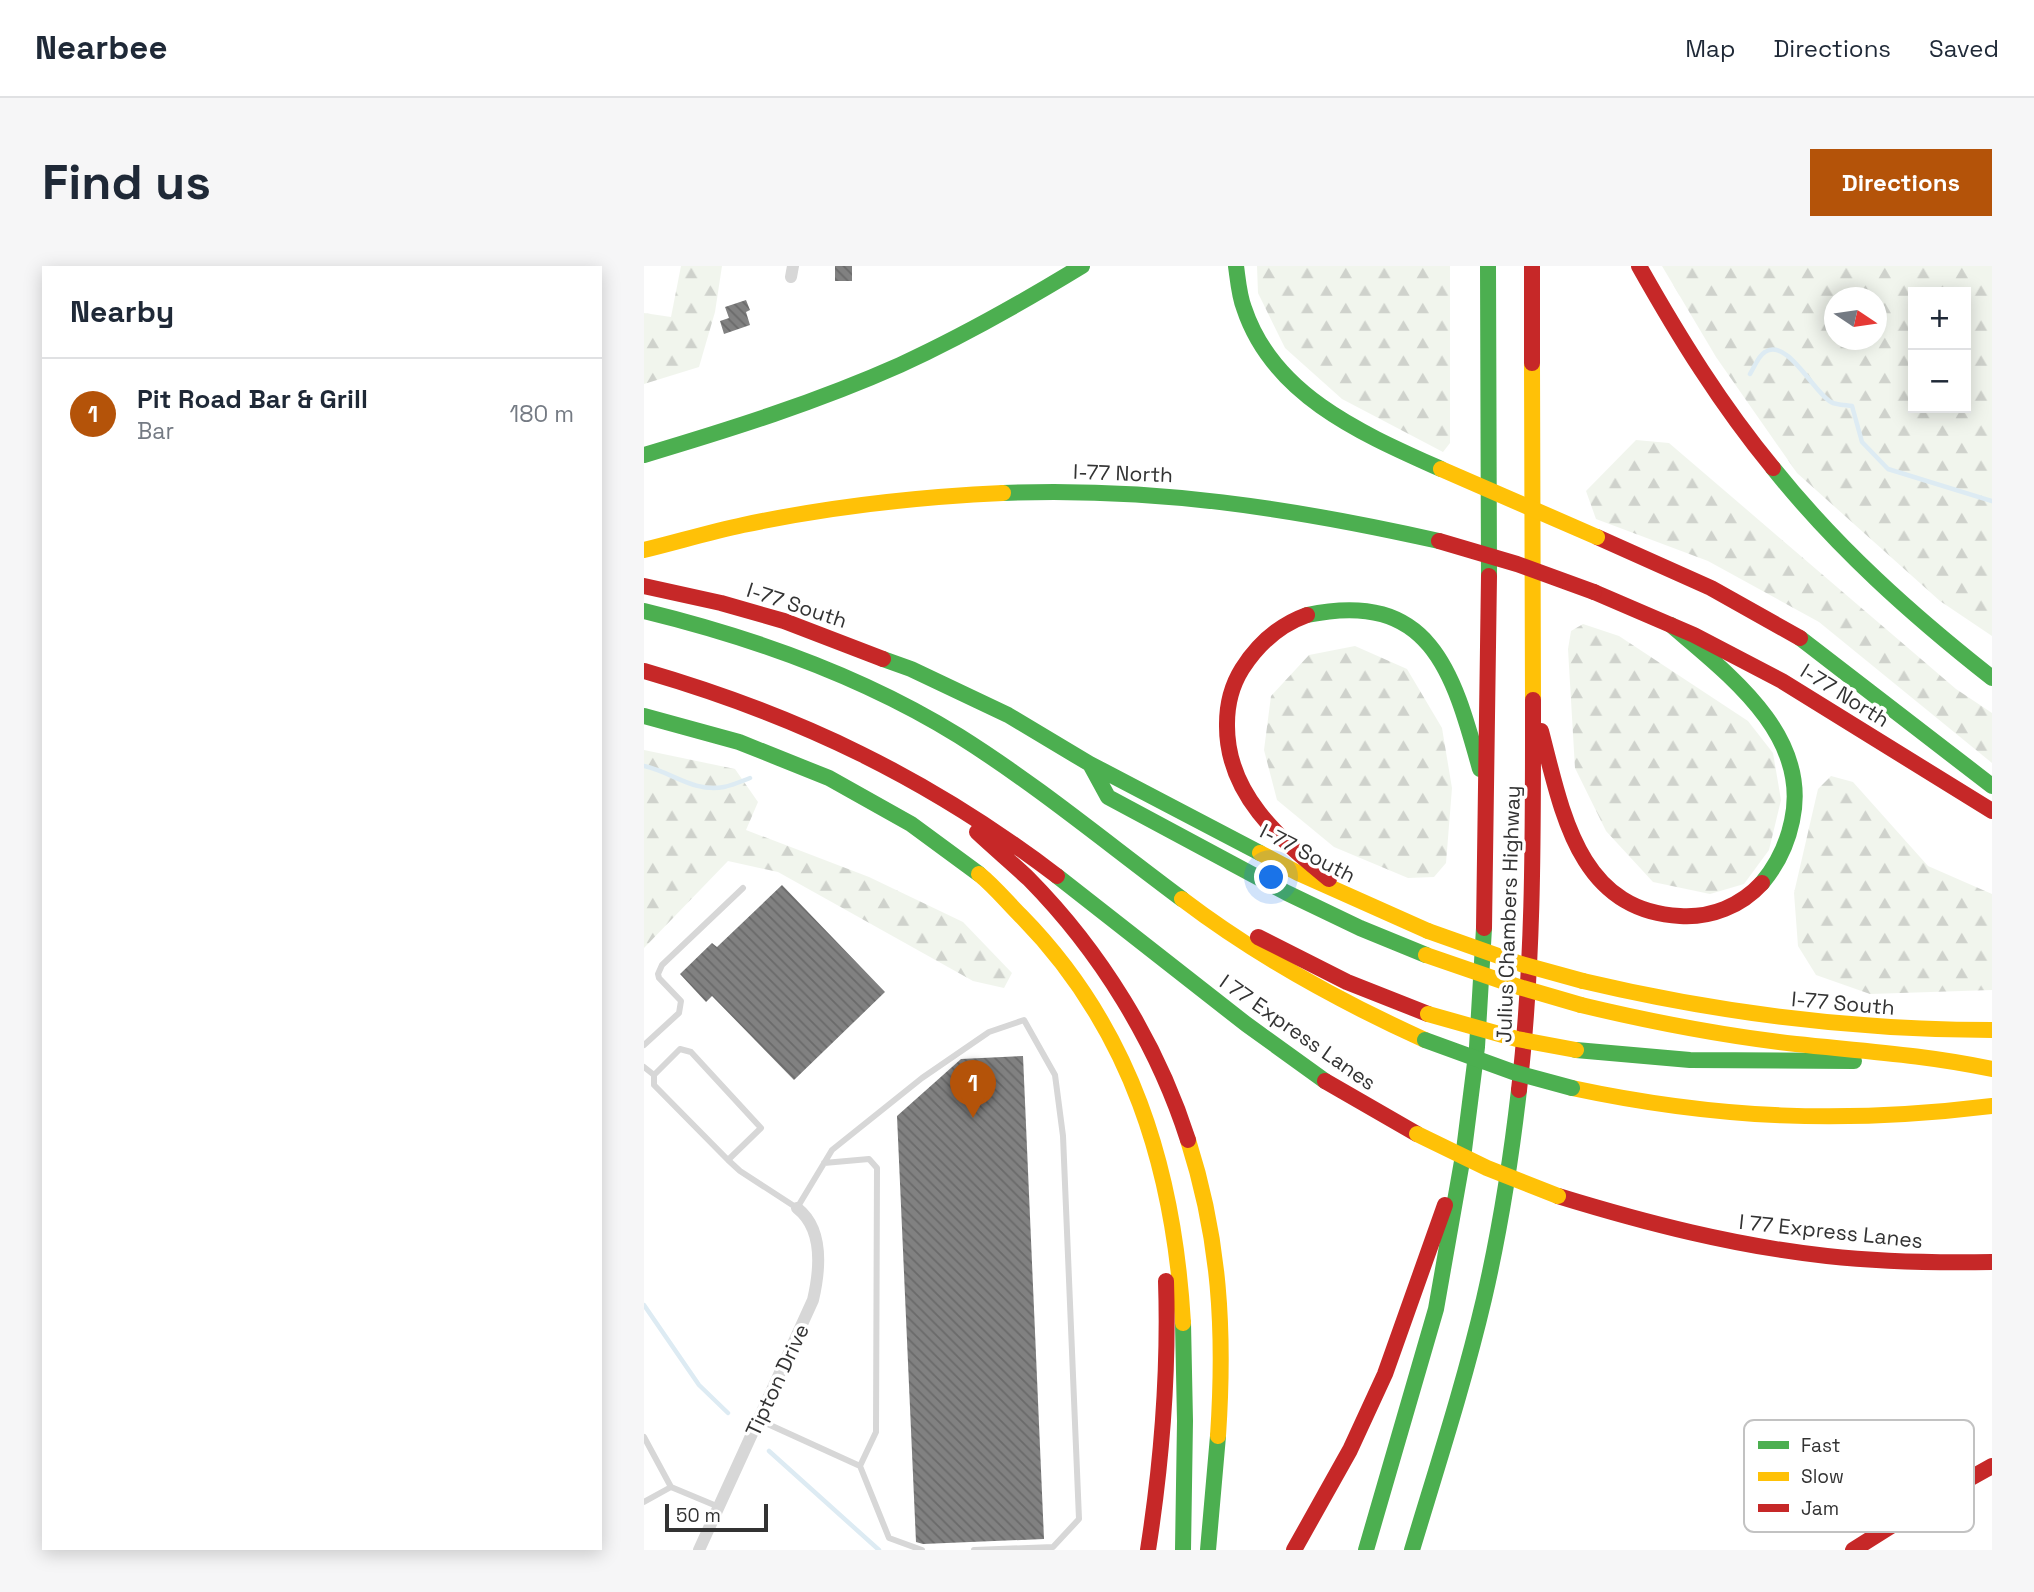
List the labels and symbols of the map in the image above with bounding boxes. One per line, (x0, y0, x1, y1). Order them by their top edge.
north arrow (1824, 287, 1887, 350)
street label: I-77 North (1073, 458, 1173, 488)
street label: I-77 South (743, 576, 851, 634)
street label: I-77 North (1795, 657, 1895, 733)
street label: Julius Chambers Highway (1490, 785, 1526, 1043)
street label: I-77 South (1256, 817, 1360, 889)
your location (1254, 860, 1288, 894)
street label: I 77 Express Lanes (1215, 968, 1381, 1096)
street label: I-77 South (1790, 985, 1896, 1021)
pin: 1 (950, 1060, 996, 1118)
street label: I 77 Express Lanes (1738, 1208, 1924, 1254)
street label: Tipton Drive (739, 1319, 815, 1441)
legend (1744, 1420, 1974, 1532)
text: Fast (1801, 1433, 1841, 1458)
text: Slow (1801, 1464, 1844, 1489)
text: Jam (1801, 1496, 1839, 1521)
scale bar (665, 1501, 768, 1533)

